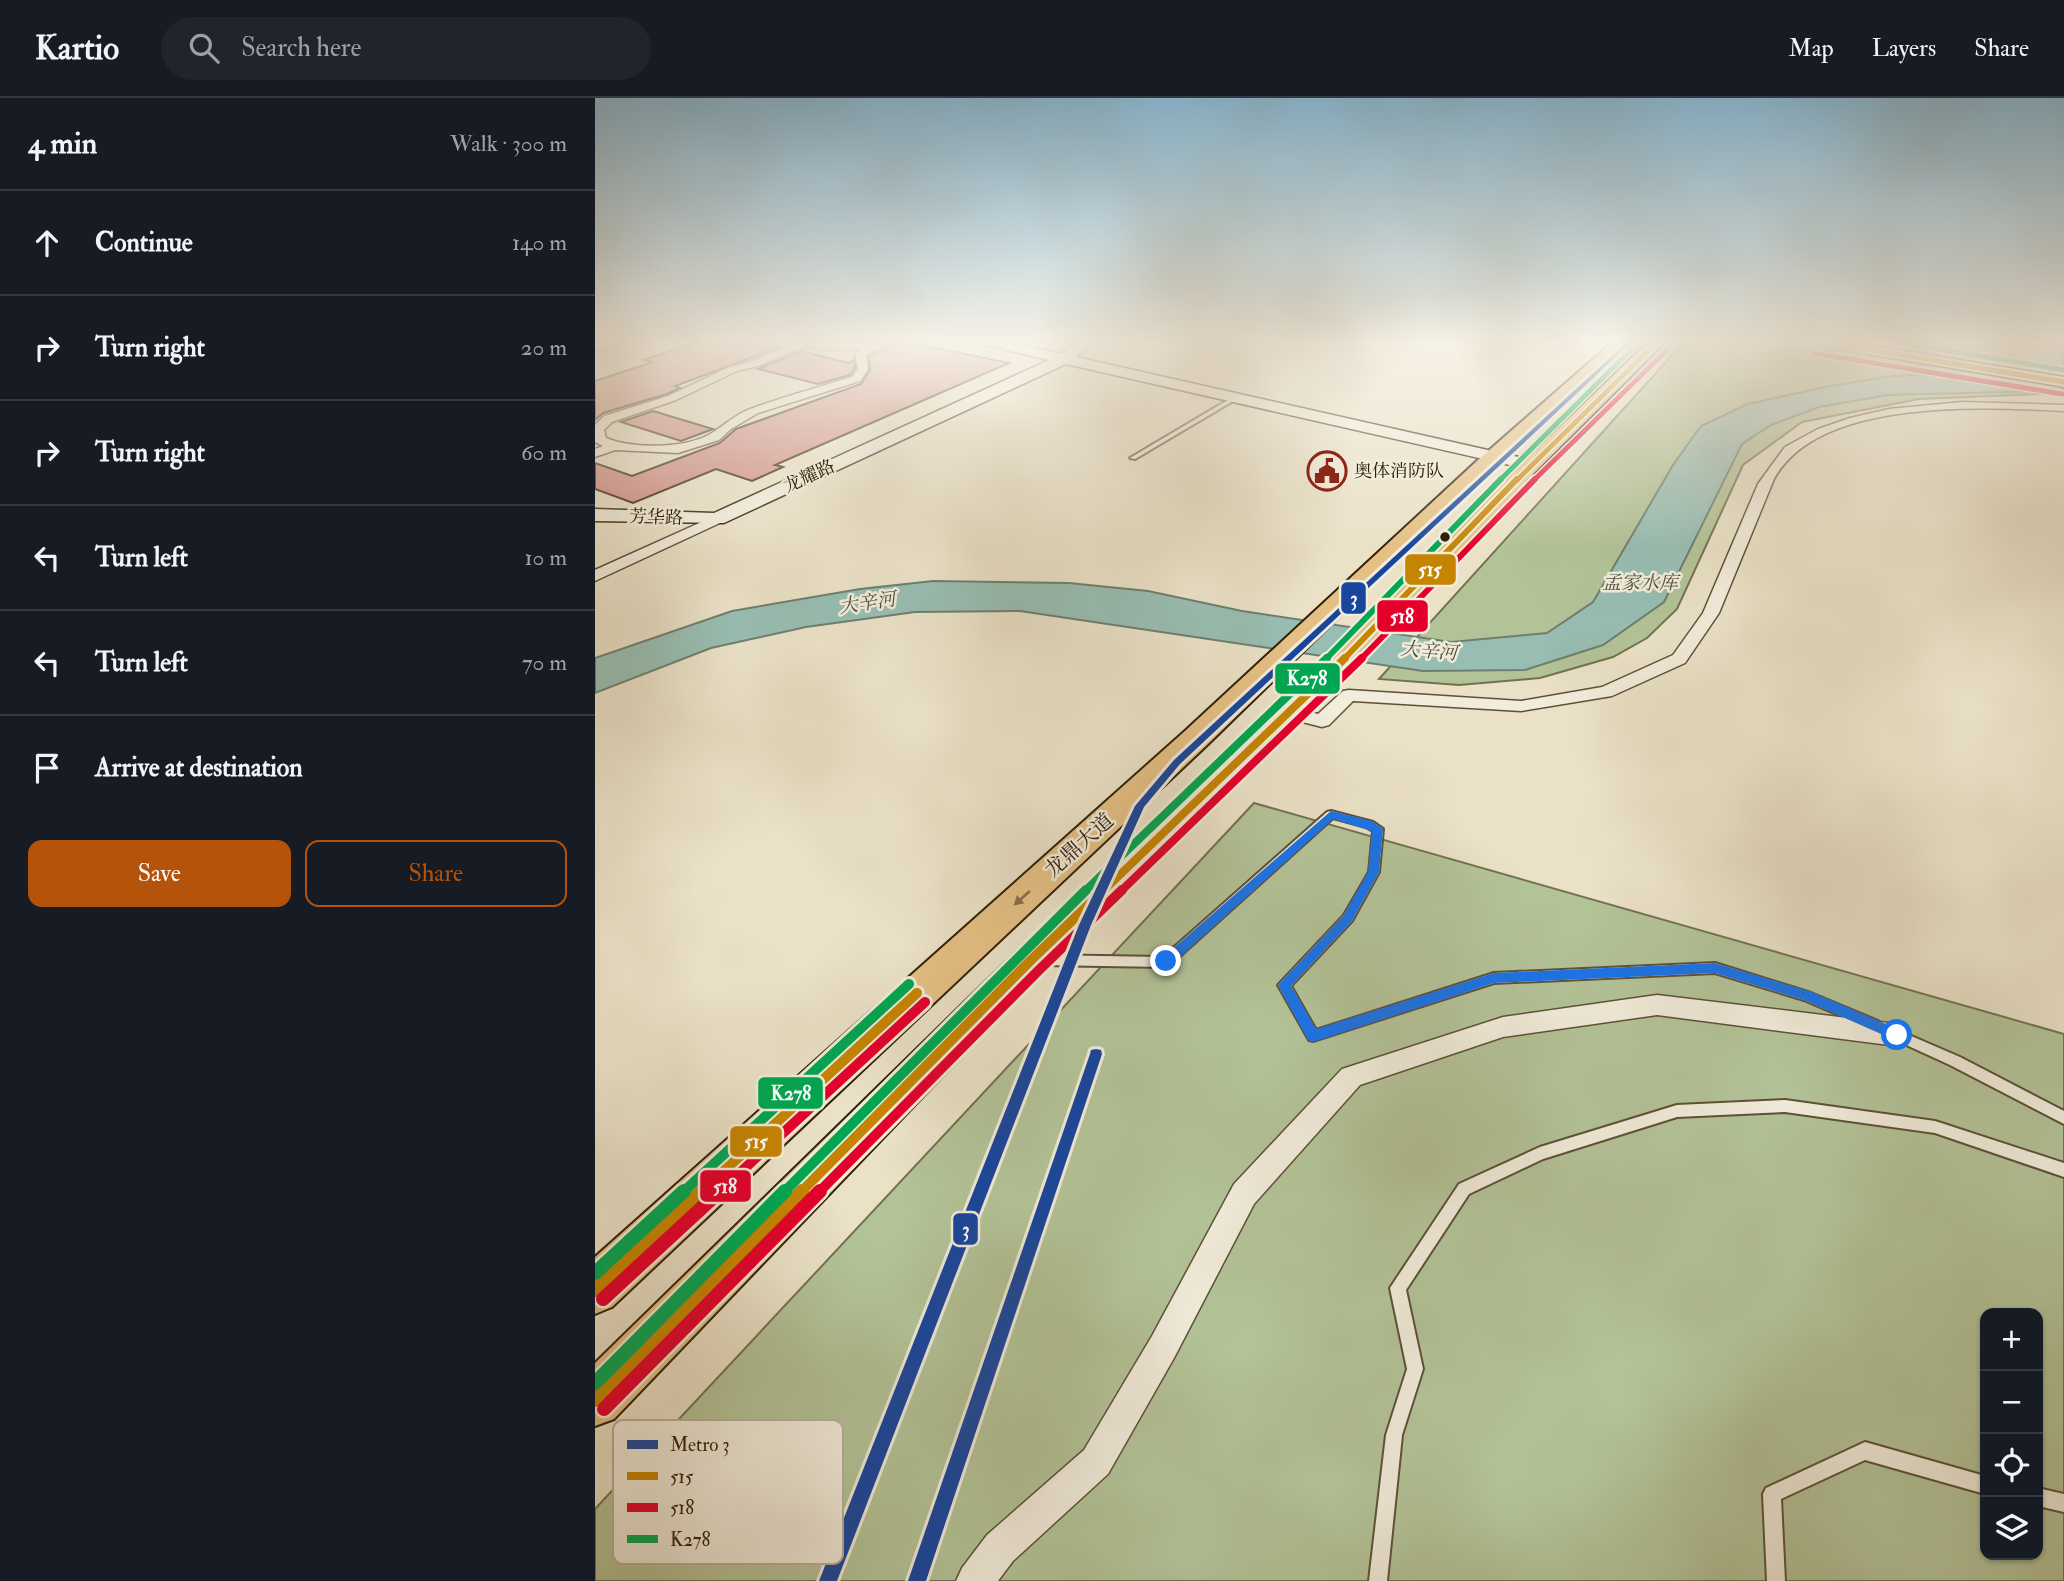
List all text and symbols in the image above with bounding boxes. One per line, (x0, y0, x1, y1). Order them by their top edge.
search box (161, 17, 651, 80)
text: Kartio (35, 28, 119, 69)
icon: search (185, 29, 223, 67)
text: Search here (241, 32, 361, 64)
text: Map (1789, 33, 1834, 64)
text: Layers (1872, 33, 1936, 64)
text: Share (1974, 33, 2029, 64)
text: 4 min (28, 125, 97, 162)
text: Walk · 300 m (450, 129, 567, 158)
icon: ahead (28, 224, 66, 262)
text: Continue (95, 227, 193, 259)
text: 140 m (512, 228, 567, 257)
icon: right (28, 329, 66, 367)
text: Turn right (95, 332, 205, 364)
text: 20 m (521, 333, 567, 362)
icon: right (28, 434, 66, 472)
text: Turn right (95, 437, 205, 469)
text: 60 m (521, 438, 567, 467)
public building icon: 奥体消防队 (1306, 450, 1348, 492)
street label: 龙耀路 (780, 455, 839, 498)
place label: 奥体消防队 (1354, 460, 1444, 483)
street label: 芳华路 (629, 505, 683, 530)
unlabelled marker (1438, 530, 1452, 544)
icon: left (28, 539, 66, 577)
text: Turn left (95, 542, 188, 574)
text: 10 m (524, 543, 567, 572)
line badge: 515 (1404, 553, 1457, 586)
text: 515 (1418, 558, 1442, 582)
water label: 孟家水库 (1602, 571, 1681, 595)
line badge: 3 (1340, 581, 1367, 615)
water label: 大辛河 (837, 587, 900, 619)
text: 3 (1350, 587, 1358, 611)
line badge: 518 (1376, 599, 1429, 633)
text: 518 (1390, 605, 1414, 629)
water label: 大辛河 (1399, 637, 1461, 666)
icon: left (28, 644, 66, 682)
text: Turn left (95, 647, 188, 679)
text: 70 m (522, 648, 567, 677)
line badge: K278 (1274, 662, 1341, 695)
text: K278 (1287, 667, 1327, 691)
icon: arrive (28, 749, 66, 787)
text: Arrive at destination (95, 752, 303, 784)
street label: 龙鼎大道 (1039, 807, 1120, 884)
button: Save (28, 840, 291, 907)
button: Share (305, 840, 567, 907)
one-way arrow (1014, 889, 1031, 905)
route end (1150, 945, 1181, 976)
route start (1881, 1019, 1912, 1050)
line badge: K278 (757, 1076, 824, 1110)
text: K278 (771, 1082, 811, 1106)
line badge: 515 (729, 1125, 783, 1158)
text: 515 (744, 1130, 768, 1154)
line badge: 518 (699, 1169, 752, 1203)
text: 518 (713, 1175, 737, 1199)
line badge: 3 (952, 1212, 979, 1246)
text: 3 (962, 1218, 970, 1242)
map controls (1980, 1308, 2043, 1560)
button: + (1980, 1308, 2043, 1371)
button: − (1980, 1371, 2043, 1434)
legend (613, 1420, 843, 1564)
text: Metro 3 (670, 1433, 730, 1457)
button: locate (1980, 1434, 2043, 1497)
text: 515 (670, 1465, 694, 1489)
text: 518 (670, 1496, 694, 1520)
button: layers (1980, 1497, 2043, 1560)
text: K278 (670, 1528, 711, 1552)

